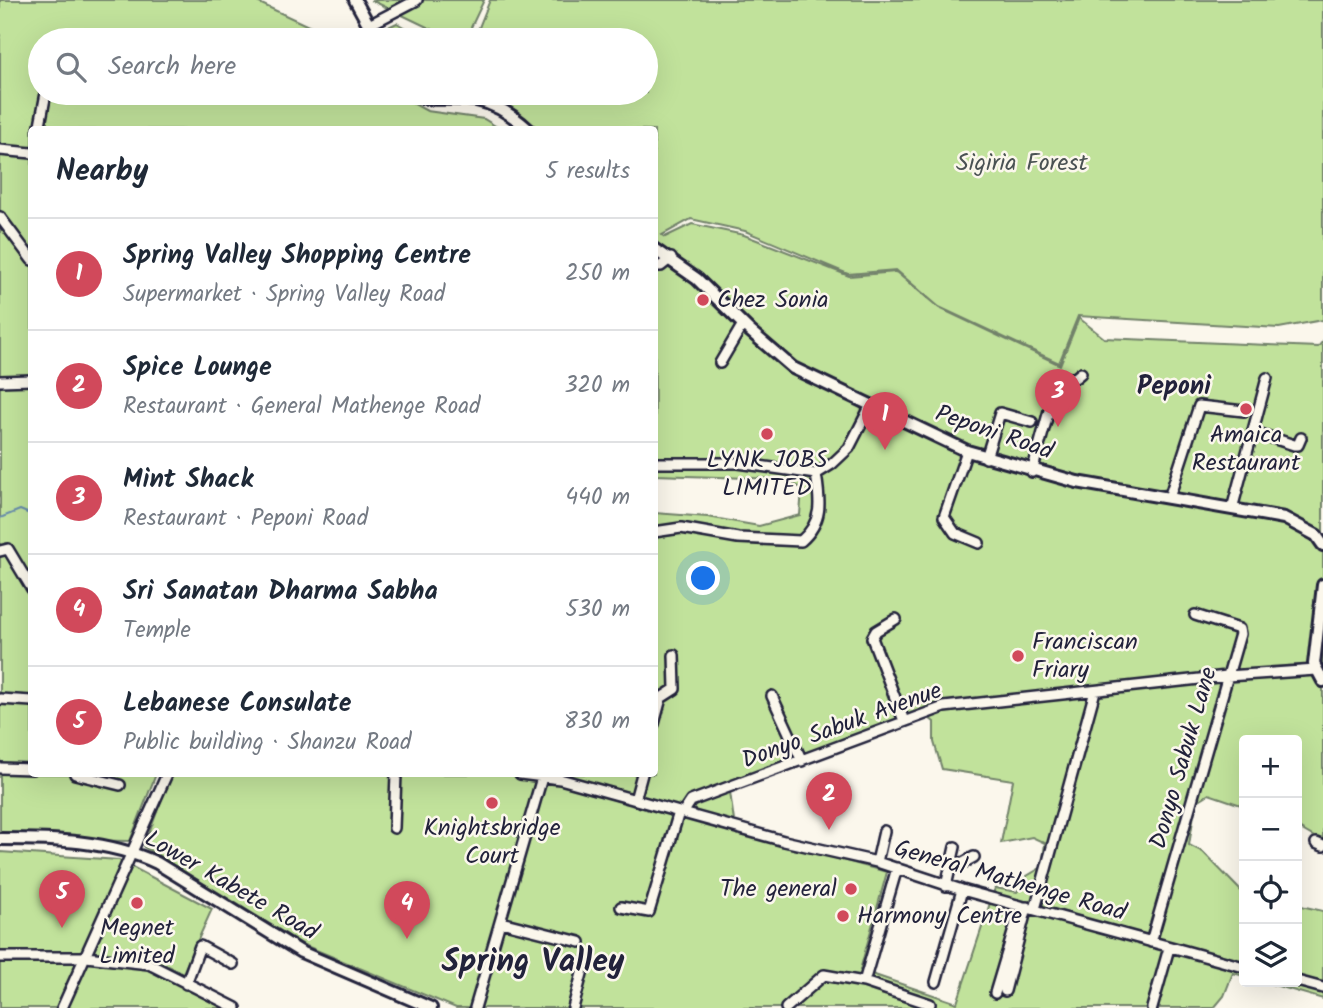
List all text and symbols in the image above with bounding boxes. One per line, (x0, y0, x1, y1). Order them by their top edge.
search box (28, 28, 658, 105)
text: Search here (108, 46, 236, 88)
icon: search (52, 48, 90, 86)
park label: Sigiria Forest (956, 144, 1089, 183)
text: Nearby (56, 148, 148, 196)
text: 5 results (545, 154, 630, 190)
text: Spring Valley Shopping Centre (123, 235, 471, 277)
text: 1 (76, 256, 82, 292)
text: 250 m (565, 256, 630, 292)
text: Supermarket · Spring Valley Road (123, 277, 445, 313)
place label: Chez Sonia (717, 281, 829, 320)
marker: Chez Sonia (695, 292, 711, 308)
text: Spice Lounge (123, 347, 272, 389)
district label: Peponi (1137, 366, 1212, 408)
text: 2 (72, 368, 86, 404)
text: 320 m (564, 368, 630, 404)
pin: 3 (1035, 369, 1081, 427)
text: Restaurant · General Mathenge Road (123, 389, 480, 425)
pin: 1 (862, 392, 908, 450)
street label: Peponi Road (930, 395, 1059, 472)
marker: Amaica Restaurant (1238, 401, 1254, 417)
place label: Amaica Restaurant (1192, 416, 1301, 483)
marker: LYNK JOBS LIMITED (759, 426, 775, 442)
place label: LYNK JOBS LIMITED (707, 441, 828, 508)
text: Mint Shack (123, 459, 253, 501)
text: 3 (73, 480, 85, 516)
text: 440 m (566, 480, 630, 516)
text: Restaurant · Peponi Road (123, 501, 368, 537)
your location (686, 561, 720, 595)
text: Sri Sanatan Dharma Sabha (123, 571, 438, 613)
text: 4 (73, 592, 85, 628)
text: 530 m (565, 592, 630, 628)
text: Temple (123, 613, 191, 649)
place label: Franciscan Friary (1032, 623, 1138, 690)
marker: Franciscan Friary (1010, 648, 1026, 664)
street label: Donyo Sabuk Lane (1139, 662, 1229, 854)
street label: Donyo Sabuk Avenue (736, 672, 948, 780)
text: Lebanese Consulate (123, 683, 352, 725)
text: 5 (73, 704, 85, 740)
text: 830 m (564, 704, 630, 740)
text: Public building · Shanzu Road (123, 725, 412, 761)
map controls (1239, 735, 1302, 987)
button: + (1239, 735, 1302, 798)
pin: 2 (806, 772, 852, 830)
marker: Knightsbridge Court (484, 795, 500, 811)
button: − (1239, 798, 1302, 861)
place label: Knightsbridge Court (424, 809, 561, 876)
street label: Lower Kabete Road (137, 820, 326, 952)
street label: General Mathenge Road (889, 829, 1132, 933)
button: locate (1239, 861, 1302, 924)
pin: 5 (39, 870, 85, 928)
place label: The general (720, 870, 837, 909)
pin: 4 (384, 881, 430, 939)
marker: The general (843, 881, 859, 897)
marker: Megnet Limited (129, 895, 145, 911)
place label: Harmony Centre (857, 897, 1022, 936)
marker: Harmony Centre (835, 908, 851, 924)
place label: Megnet Limited (99, 909, 176, 976)
button: layers (1239, 924, 1302, 987)
district label: Spring Valley (442, 937, 625, 988)

